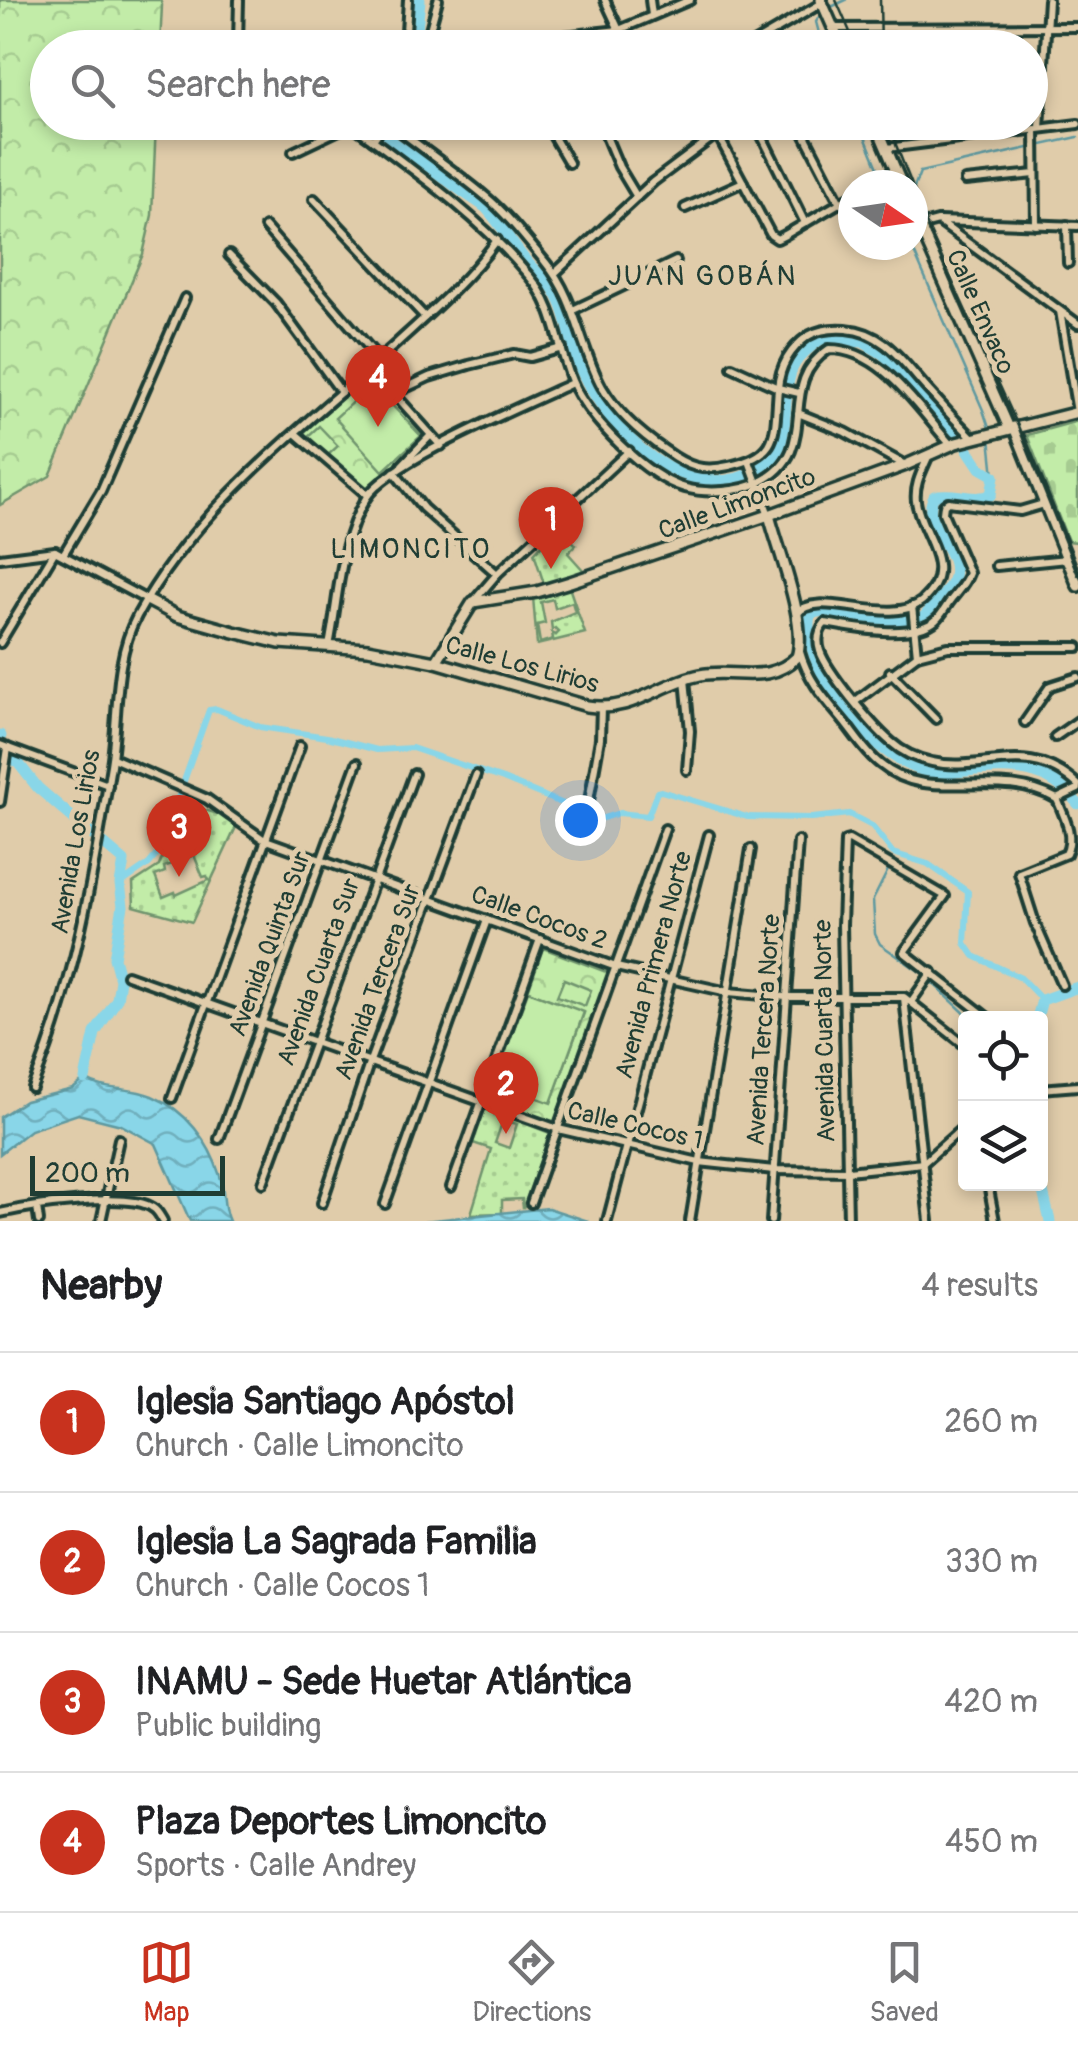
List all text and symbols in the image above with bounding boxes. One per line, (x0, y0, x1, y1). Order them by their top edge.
search box (30, 30, 1048, 140)
icon: search (65, 58, 120, 113)
text: Search here (145, 61, 331, 109)
north arrow (838, 170, 928, 260)
street label: Calle Envaco (939, 245, 1021, 379)
district label: JUAN GOBÁN (608, 259, 798, 294)
pin: 4 (346, 344, 410, 427)
street label: Calle Limoncito (654, 461, 820, 547)
pin: 1 (518, 486, 584, 569)
district label: LIMONCITO (330, 532, 492, 567)
street label: Calle Los Lirios (442, 630, 602, 700)
street label: Avenida Los Lirios (45, 748, 107, 936)
pin: 3 (146, 794, 212, 877)
your location (555, 795, 606, 846)
street label: Avenida Quinta Sur (222, 847, 318, 1041)
street label: Avenida Primera Norte (609, 847, 699, 1082)
street label: Avenida Cuarta Sur (271, 874, 367, 1070)
street label: Calle Cocos 2 (467, 879, 611, 957)
street label: Avenida Tercera Sur (328, 880, 428, 1084)
street label: Avenida Tercera Norte (740, 913, 788, 1147)
street label: Avenida Cuarta Norte (808, 919, 842, 1143)
map controls (958, 1011, 1048, 1191)
button: locate (958, 1011, 1048, 1101)
pin: 2 (474, 1052, 538, 1134)
street label: Calle Cocos 1 (564, 1095, 706, 1157)
button: layers (958, 1101, 1048, 1191)
scale bar (30, 1151, 225, 1196)
text: 200 m (45, 1156, 130, 1191)
text: Nearby (40, 1260, 162, 1312)
text: 4 results (921, 1266, 1038, 1306)
text: Iglesia Santiago Apóstol (135, 1378, 515, 1426)
text: 1 (66, 1402, 79, 1442)
text: 260 m (944, 1402, 1038, 1442)
text: Church · Calle Limoncito (135, 1426, 464, 1466)
text: Iglesia La Sagrada Familia (135, 1518, 537, 1566)
text: 2 (64, 1542, 81, 1582)
text: 330 m (945, 1542, 1038, 1582)
text: Church · Calle Cocos 1 (135, 1566, 429, 1606)
text: INAMU - Sede Huetar Atlántica (135, 1658, 632, 1706)
text: 3 (64, 1682, 81, 1722)
text: 420 m (944, 1682, 1038, 1722)
text: Public building (135, 1706, 321, 1746)
text: Plaza Deportes Limoncito (135, 1798, 547, 1846)
text: 4 (63, 1822, 82, 1862)
text: 450 m (945, 1822, 1038, 1862)
text: Sports · Calle Andrey (135, 1846, 416, 1886)
tab: Map (139, 1935, 194, 2030)
tab: Directions (472, 1935, 591, 2030)
tab: Saved (869, 1935, 939, 2030)

